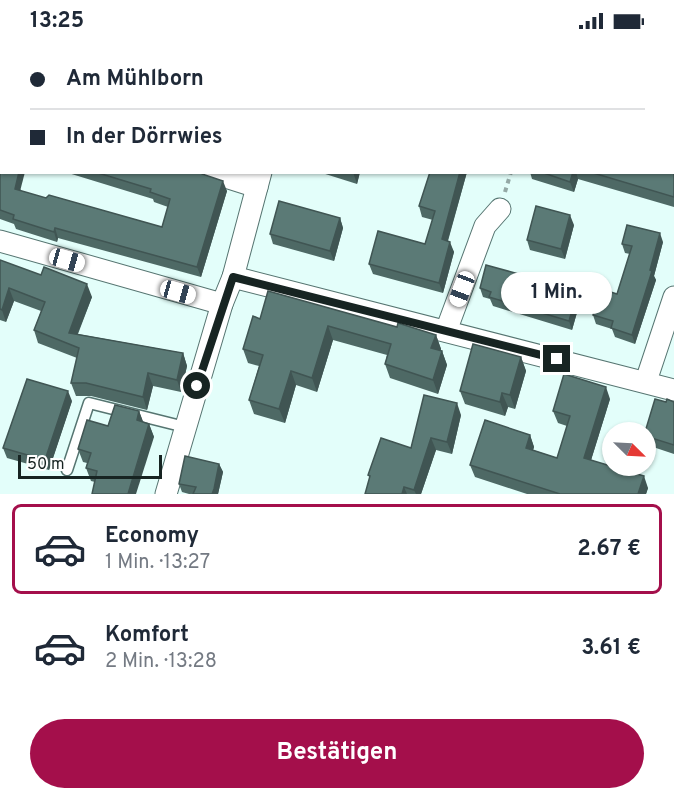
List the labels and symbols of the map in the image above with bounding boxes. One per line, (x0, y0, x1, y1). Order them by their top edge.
car (47, 246, 87, 274)
car (447, 269, 477, 309)
callout: 1 Min. (502, 272, 612, 314)
car (158, 278, 198, 306)
route end (543, 345, 570, 372)
route start (183, 372, 210, 399)
north arrow (602, 422, 656, 476)
scale bar (18, 452, 162, 480)

